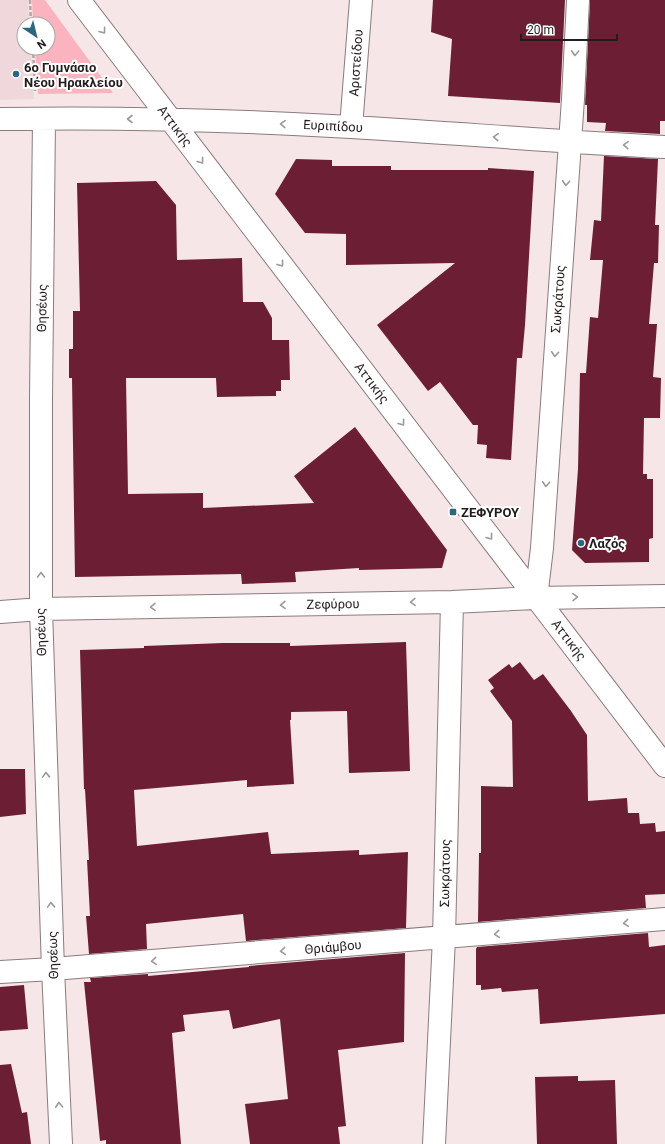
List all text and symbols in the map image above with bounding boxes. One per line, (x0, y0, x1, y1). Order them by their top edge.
north arrow (16, 16, 56, 56)
scale bar (521, 16, 617, 42)
text: 20 m (527, 23, 554, 37)
one-way arrow (98, 27, 105, 34)
street label: Αριστείδου (346, 29, 366, 97)
text: N (34, 36, 48, 51)
one-way arrow (571, 50, 580, 56)
place label: 6ο Γυμνάσιο Νέου Ηρακλείου (24, 60, 123, 90)
marker: 6ο Γυμνάσιο Νέου Ηρακλείου (11, 69, 21, 79)
street label: Αττικής (155, 102, 195, 150)
one-way arrow (127, 115, 133, 123)
street label: Ευριπίδου (303, 117, 363, 135)
one-way arrow (280, 120, 286, 128)
one-way arrow (493, 133, 499, 142)
one-way arrow (623, 141, 629, 149)
one-way arrow (197, 156, 204, 163)
one-way arrow (562, 180, 571, 186)
one-way arrow (276, 260, 283, 267)
street label: Σωκράτους (548, 264, 568, 334)
street label: Θησέως (34, 284, 50, 332)
one-way arrow (550, 351, 559, 357)
street label: Αττικής (352, 359, 392, 407)
one-way arrow (397, 418, 404, 425)
one-way arrow (541, 481, 550, 487)
place label: ΖΕΦΥΡΟΥ (461, 505, 520, 520)
marker: ΖΕΦΥΡΟΥ (448, 507, 458, 517)
one-way arrow (485, 533, 492, 540)
place label: Λαζός (589, 536, 625, 551)
marker: Λαζός (576, 538, 586, 548)
one-way arrow (37, 572, 45, 578)
one-way arrow (572, 593, 578, 601)
street label: Ζεφύρου (306, 596, 360, 612)
one-way arrow (410, 598, 416, 606)
one-way arrow (280, 601, 286, 609)
one-way arrow (150, 603, 156, 611)
street label: Θησέως (33, 608, 49, 656)
street label: Αττικής (549, 616, 589, 664)
one-way arrow (42, 772, 50, 778)
street label: Σωκράτους (437, 839, 453, 907)
one-way arrow (46, 902, 55, 908)
one-way arrow (623, 918, 629, 927)
one-way arrow (494, 929, 500, 938)
street label: Θησέως (45, 931, 61, 979)
street label: Θριάμβου (304, 937, 362, 957)
one-way arrow (280, 946, 286, 955)
one-way arrow (151, 957, 157, 966)
one-way arrow (55, 1102, 64, 1108)

